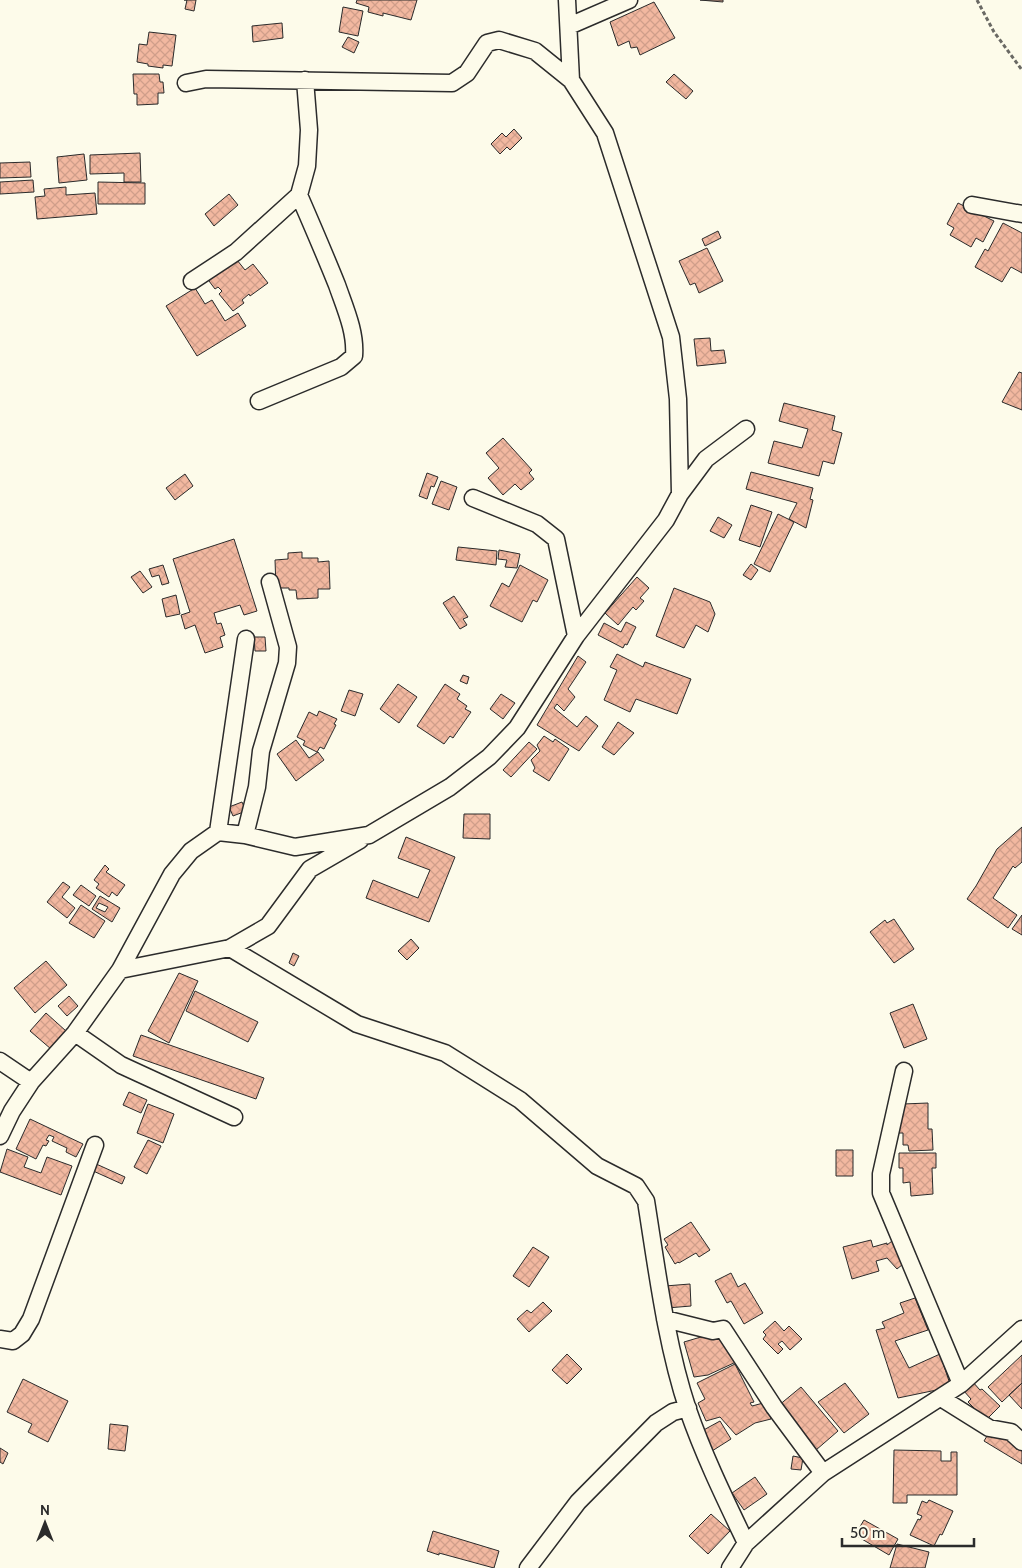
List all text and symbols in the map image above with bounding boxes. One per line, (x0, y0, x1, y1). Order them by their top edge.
north arrow (20, 1498, 70, 1548)
text: N (40, 1501, 50, 1519)
scale bar (842, 1516, 974, 1548)
text: 50 m (850, 1524, 885, 1542)

